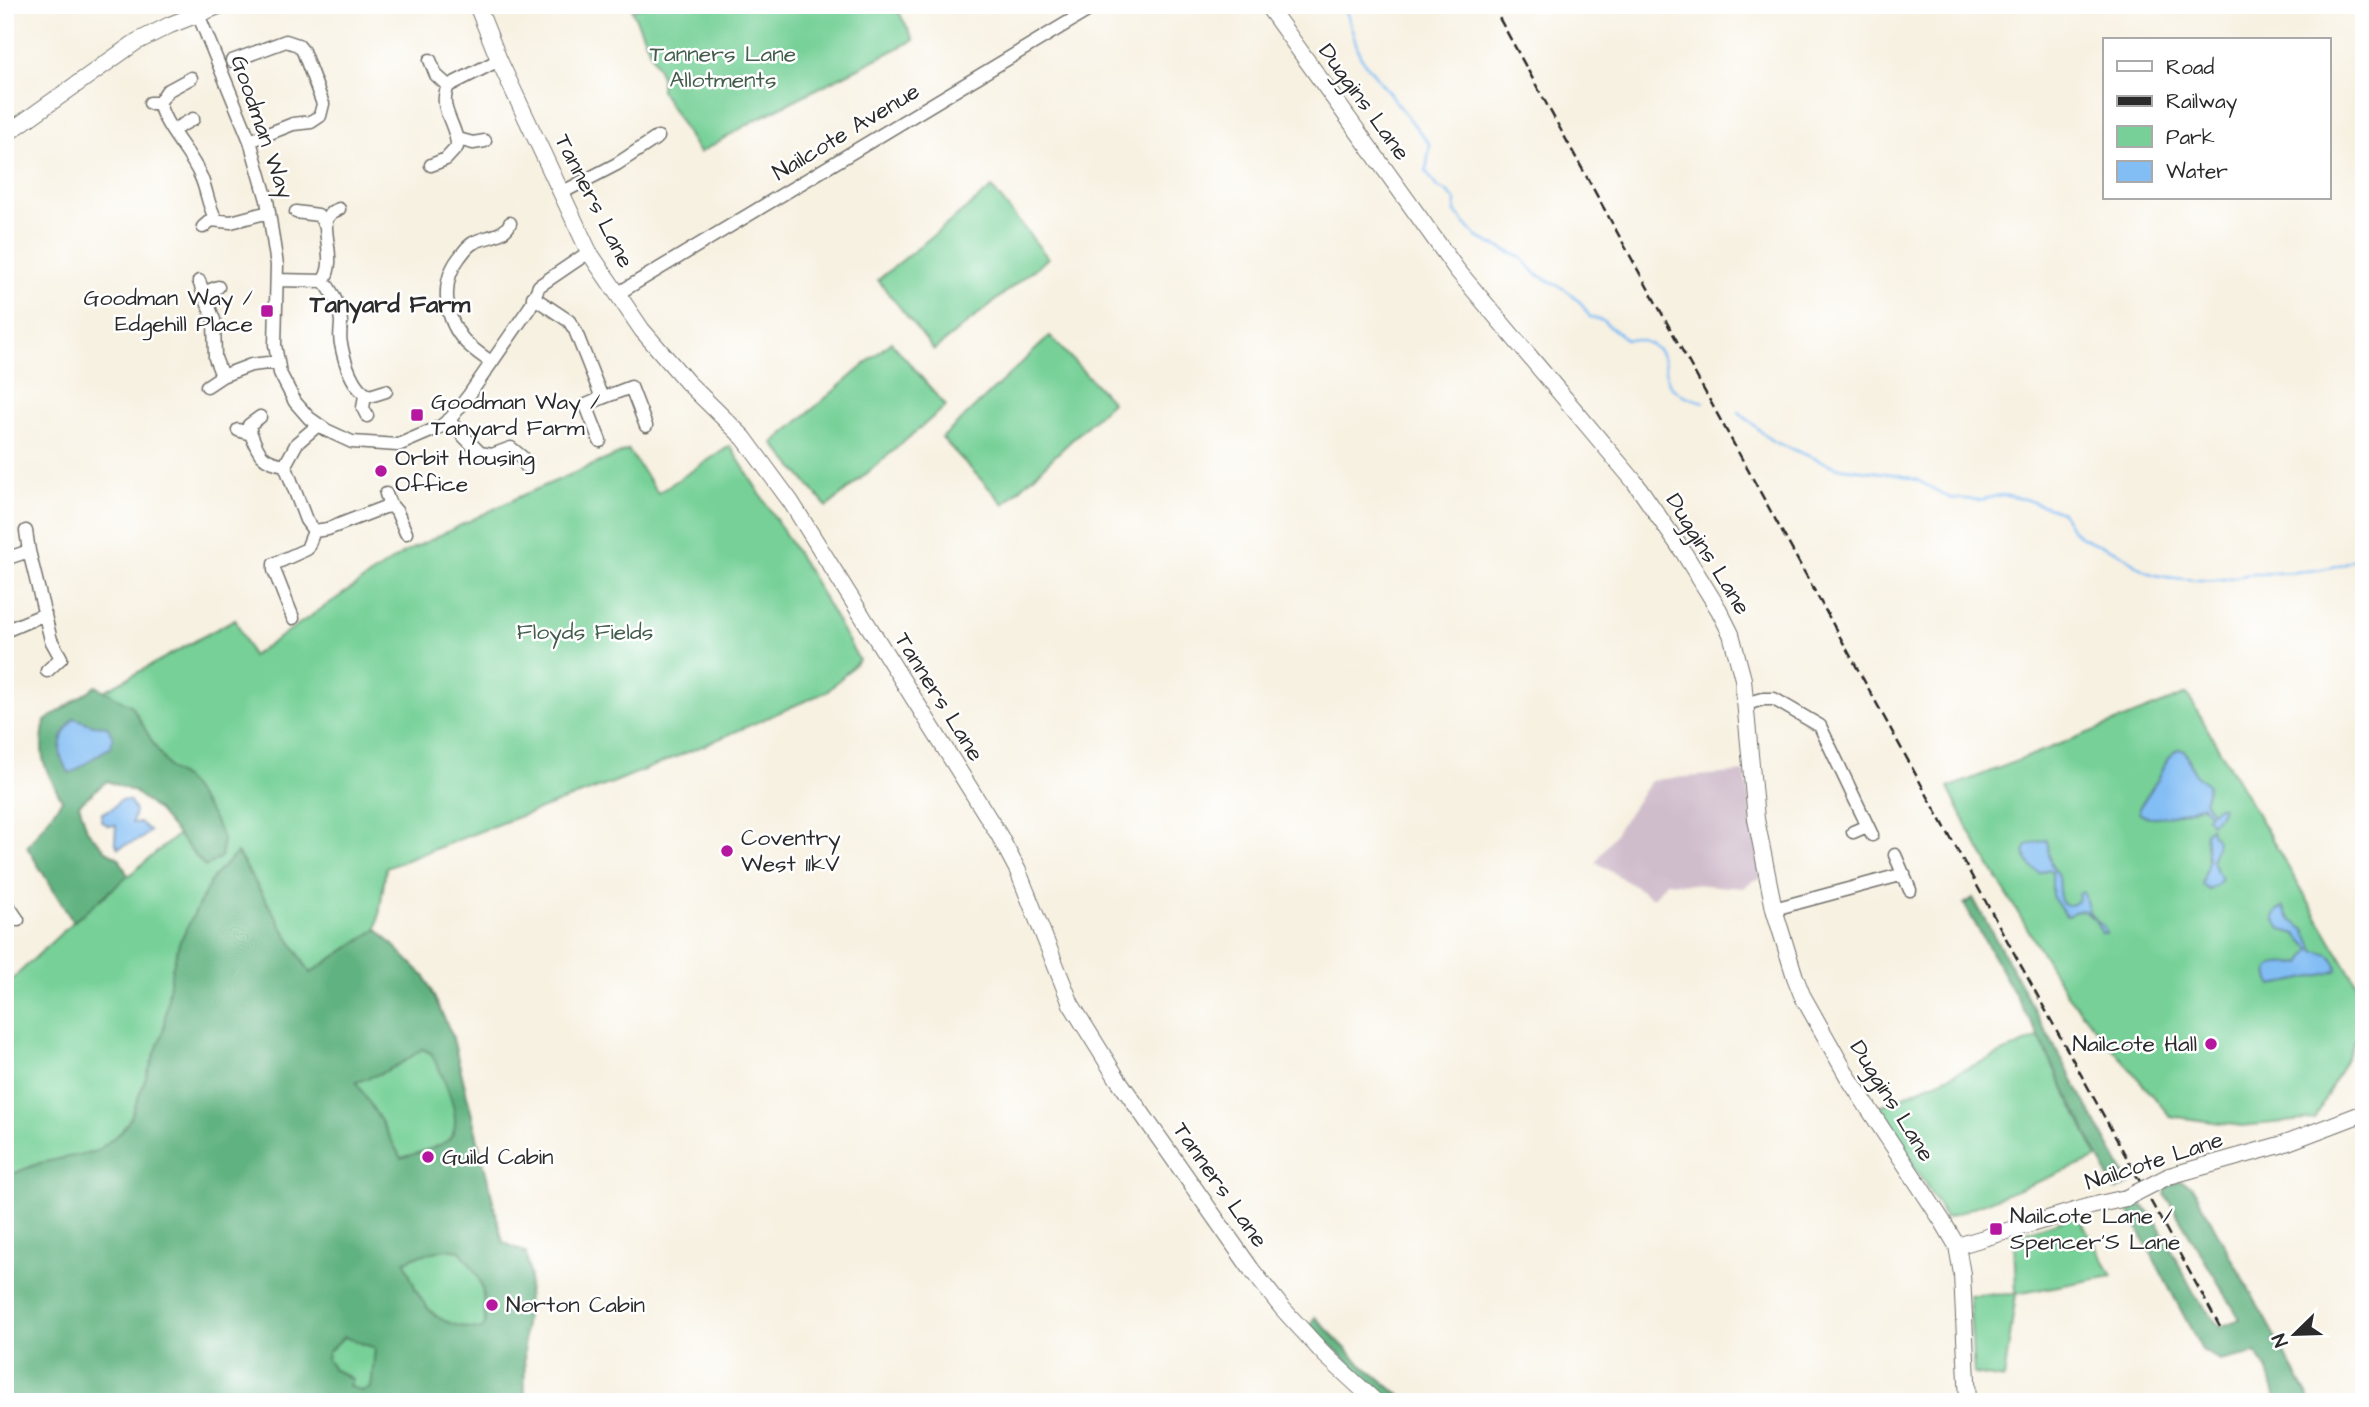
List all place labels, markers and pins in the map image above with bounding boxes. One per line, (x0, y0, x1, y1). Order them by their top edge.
place label: Goodman Way / Edgehill Place (83, 282, 253, 341)
marker: Goodman Way / Edgehill Place (259, 303, 275, 319)
place label: Goodman Way / Tanyard Farm (431, 386, 601, 445)
marker: Goodman Way / Tanyard Farm (409, 407, 425, 423)
place label: Orbit Housing Office (395, 442, 535, 500)
marker: Orbit Housing Office (373, 463, 389, 479)
place label: Coventry West 11kV (741, 822, 841, 880)
marker: Coventry West 11kV (719, 843, 735, 859)
place label: Nailcote Hall (2072, 1028, 2197, 1060)
marker: Nailcote Hall (2203, 1036, 2219, 1052)
place label: Guild Cabin (442, 1141, 554, 1173)
marker: Guild Cabin (420, 1149, 436, 1165)
place label: Nailcote Lane / Spencer'S Lane (2010, 1200, 2181, 1258)
marker: Nailcote Lane / Spencer'S Lane (1988, 1221, 2004, 1237)
place label: Norton Cabin (506, 1289, 645, 1321)
marker: Norton Cabin (484, 1297, 500, 1313)

